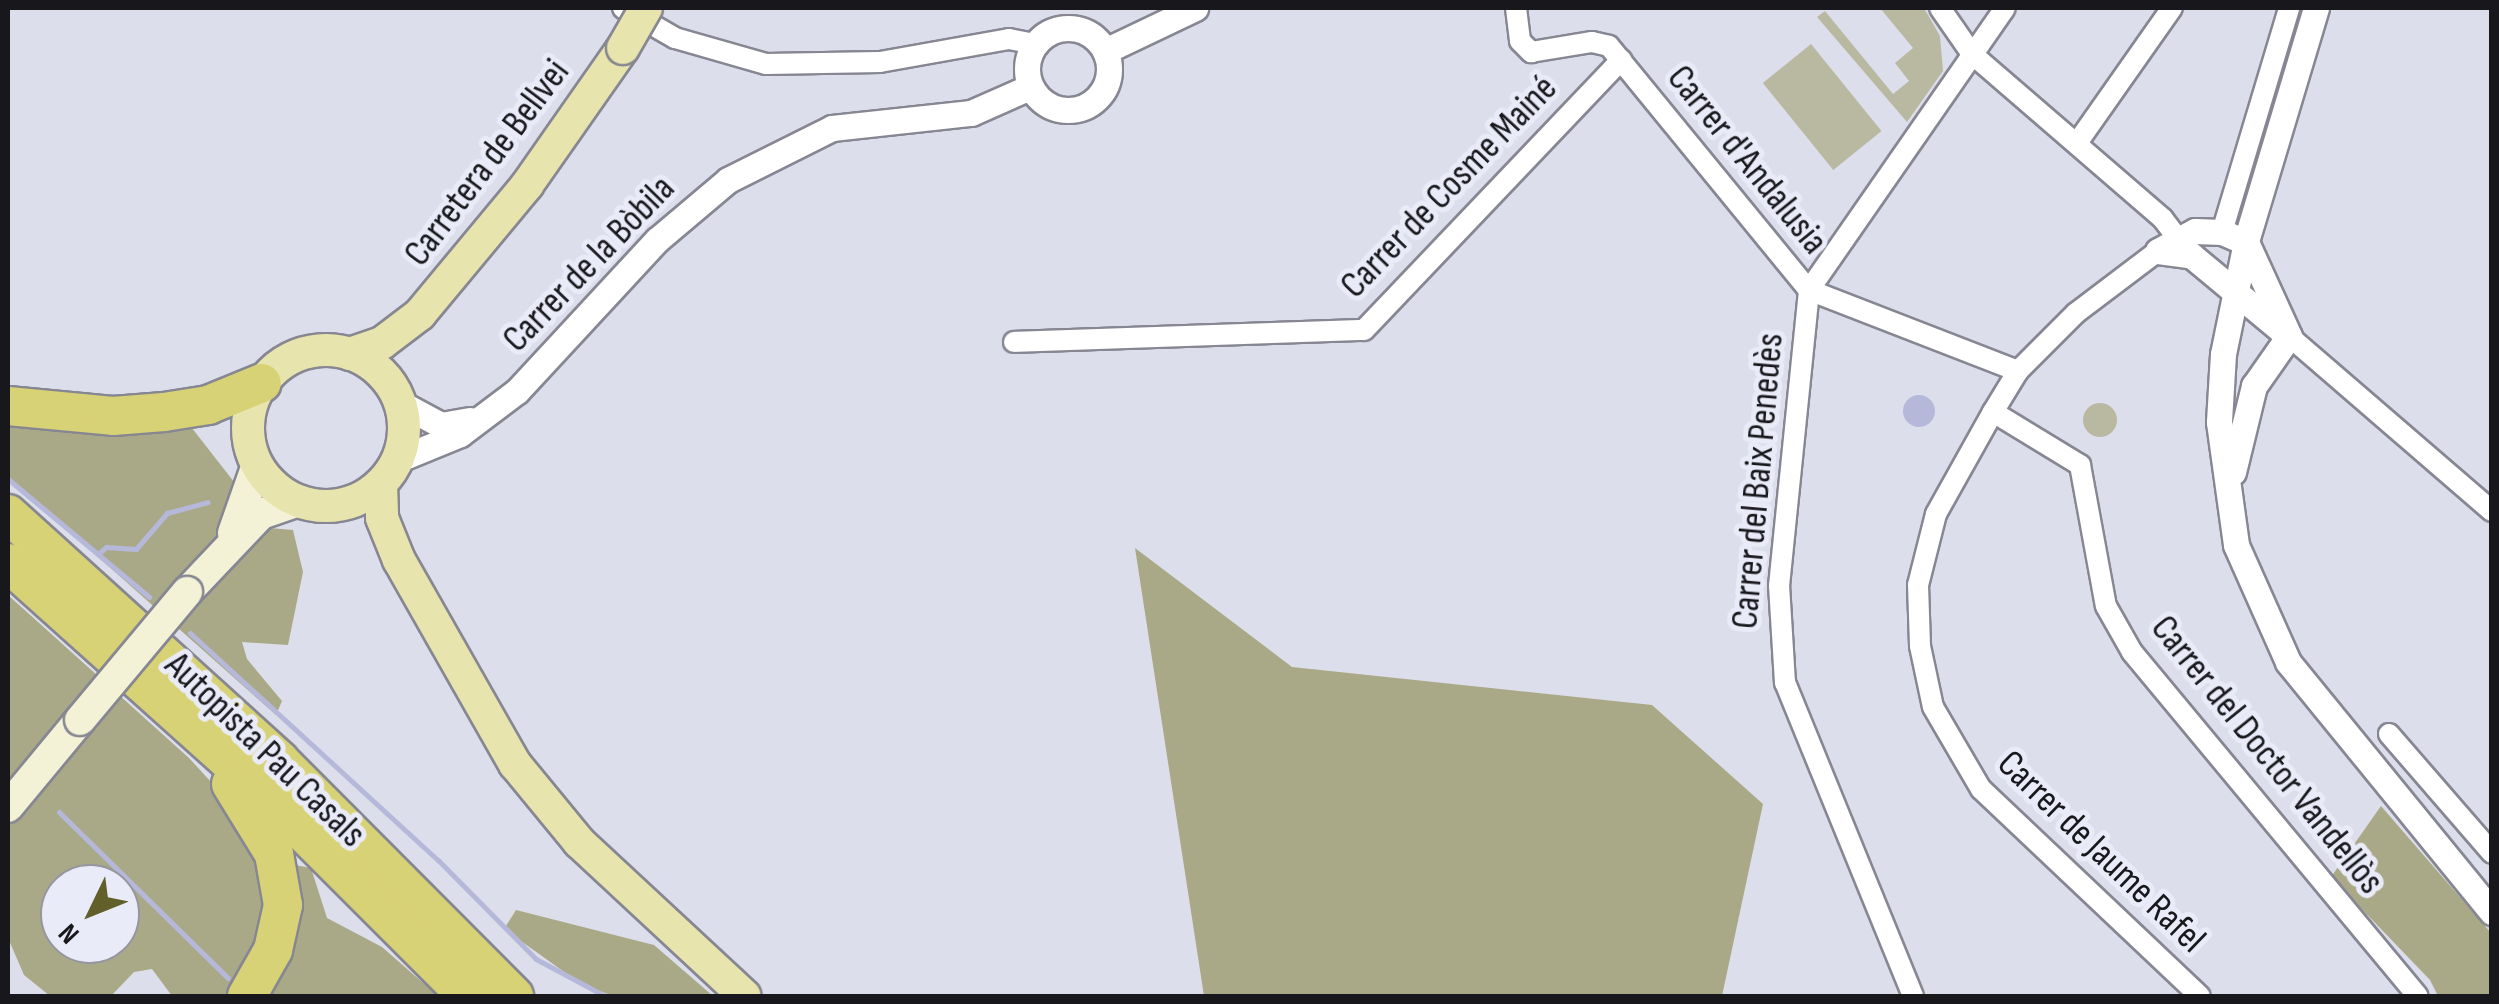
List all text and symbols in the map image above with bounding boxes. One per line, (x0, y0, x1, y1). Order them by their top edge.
street label: Carretera de Bellvei (395, 51, 579, 275)
street label: Carrer d'Andalusia (1657, 56, 1837, 264)
street label: Carrer de Cosme Mainé (1331, 66, 1567, 308)
street label: Carrer de la Bòbila (493, 166, 685, 362)
street label: Carrer del Baix Penedès (1722, 331, 1794, 631)
street label: Carrer del Doctor Vandellòs (2141, 607, 2393, 903)
street label: Autopista Pau Casals (155, 643, 375, 857)
street label: Carrer de Jaume Rafel (1988, 741, 2214, 963)
north arrow (40, 864, 140, 964)
text: N (52, 917, 86, 950)

